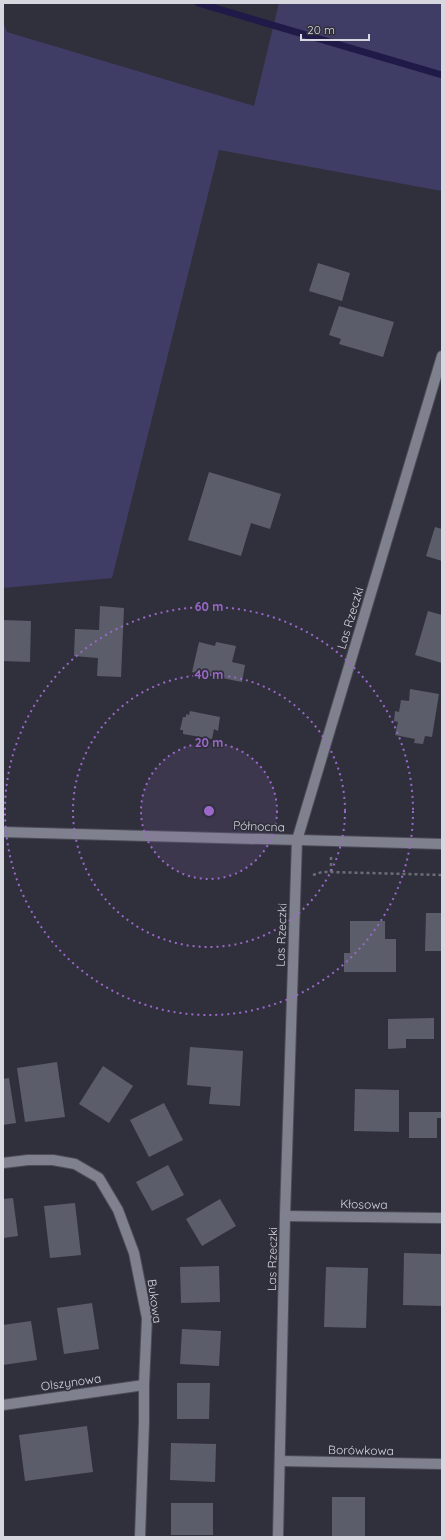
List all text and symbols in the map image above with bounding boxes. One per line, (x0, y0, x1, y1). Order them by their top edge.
scale bar (301, 16, 369, 42)
text: 20 m (307, 22, 335, 37)
street label: Las Rzeczki (333, 585, 367, 651)
text: 60 m (195, 599, 223, 614)
text: 40 m (195, 667, 223, 682)
text: 20 m (195, 735, 223, 750)
centre of rings (202, 804, 216, 818)
street label: Północna (233, 818, 285, 834)
street label: Las Rzeczki (272, 903, 290, 967)
street label: Kłosowa (340, 1196, 388, 1212)
street label: Las Rzeczki (264, 1227, 280, 1291)
street label: Bukowa (144, 1278, 166, 1324)
street label: Olszynowa (40, 1370, 102, 1394)
street label: Borówkowa (328, 1442, 394, 1458)

